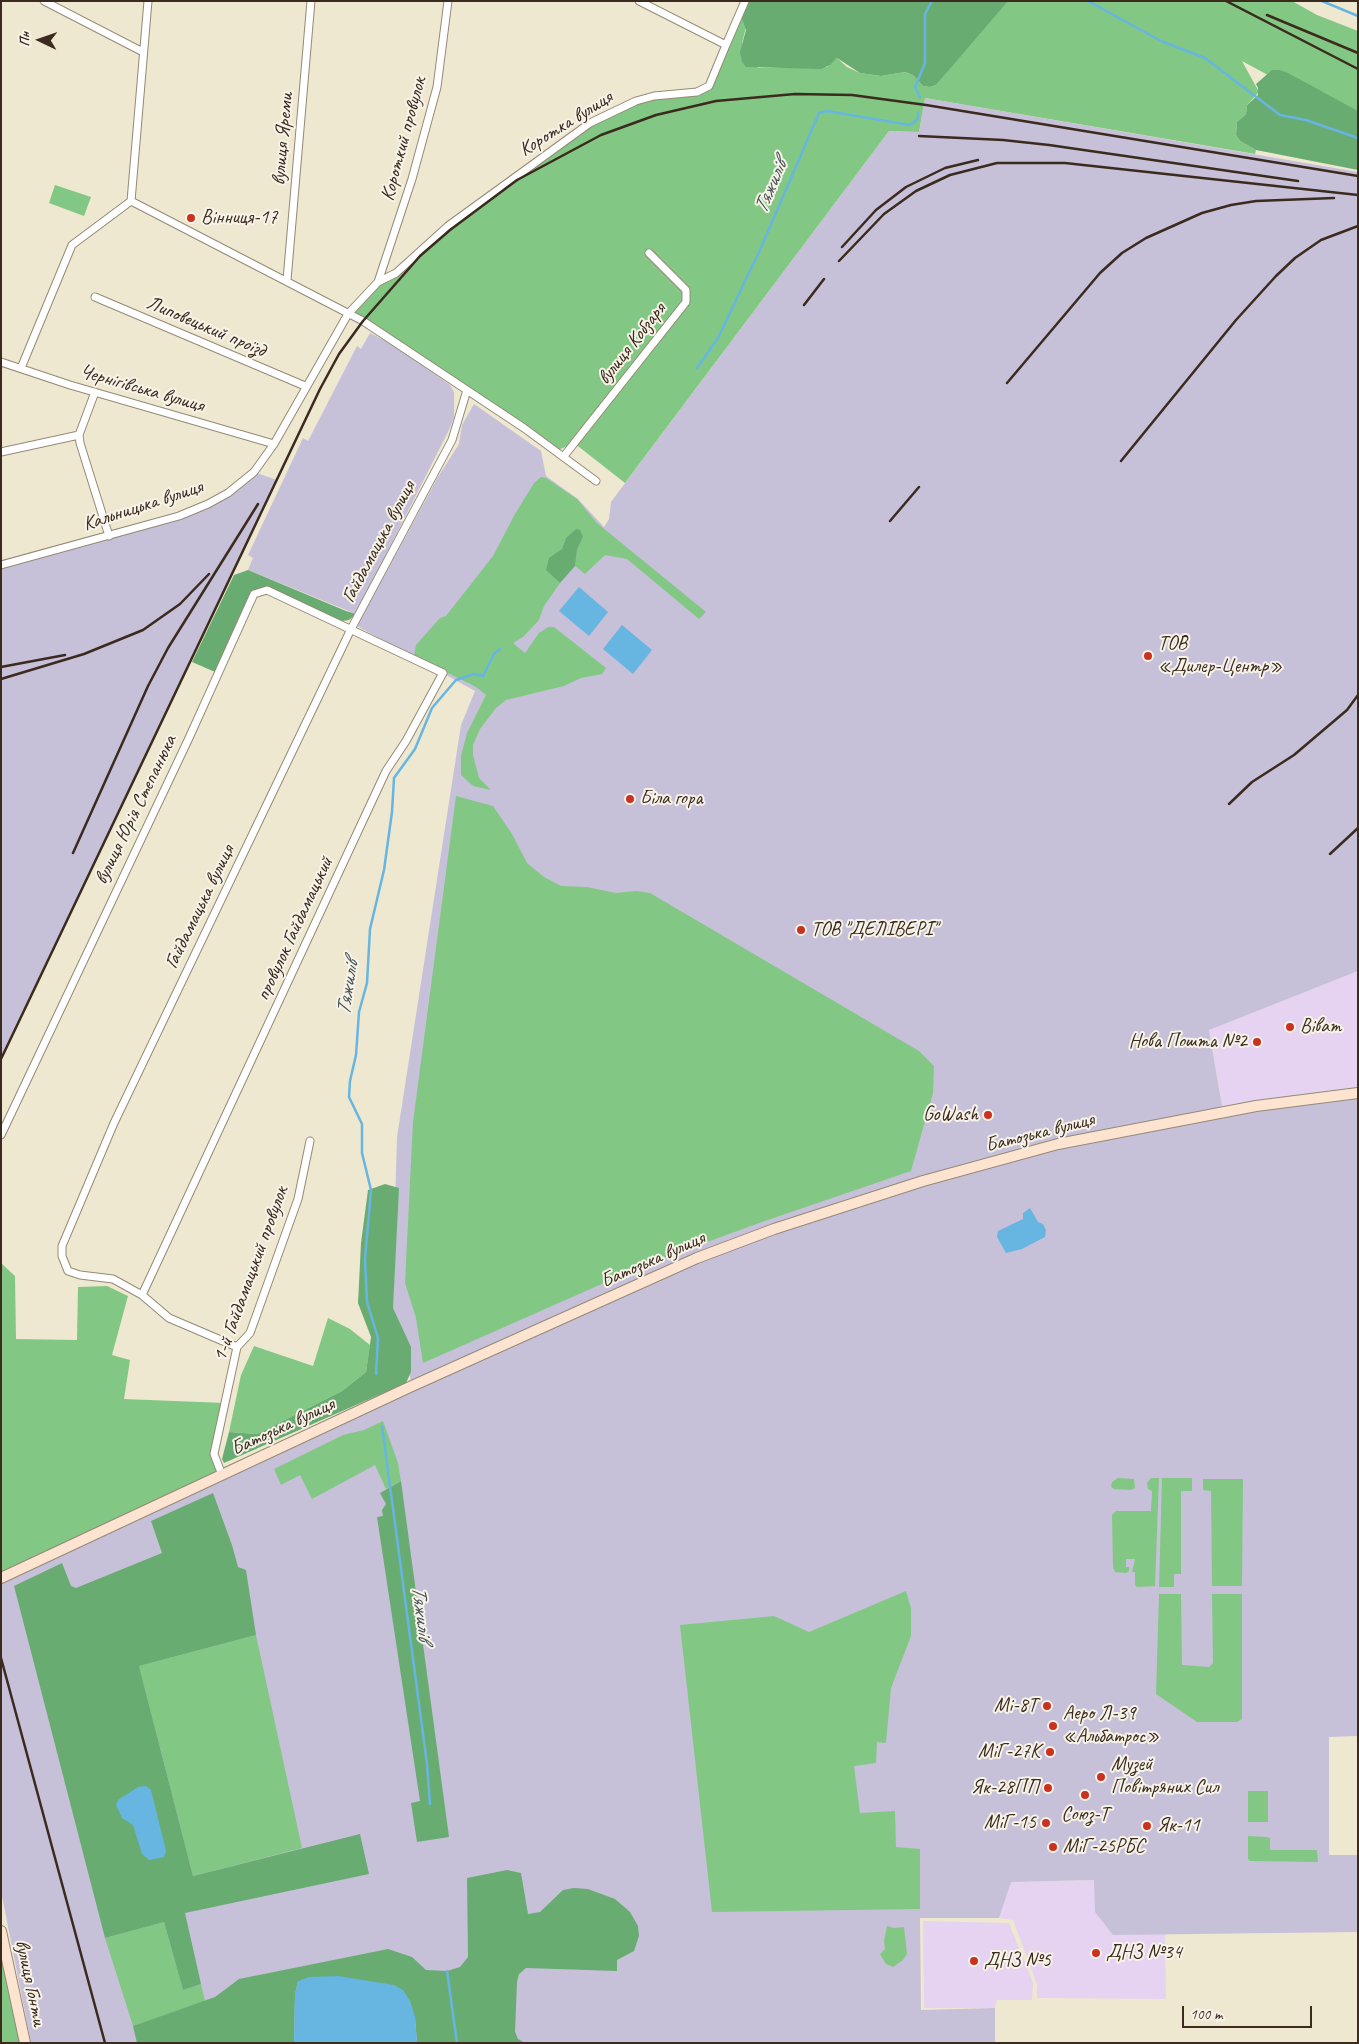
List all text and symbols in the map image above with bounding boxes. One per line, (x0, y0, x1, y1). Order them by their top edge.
north arrow (15, 15, 65, 65)
text: Пн (16, 31, 33, 47)
street label: Короткий провулок (376, 75, 432, 203)
street label: Коротка вулиця (515, 86, 617, 162)
street label: вулиця Яреми (267, 92, 299, 186)
water label: Тяжилів (749, 157, 793, 217)
place label: Вінниця-17 (201, 206, 278, 230)
marker: Вінниця-17 (185, 212, 197, 224)
street label: Липовецький проїзд (143, 291, 269, 363)
street label: вулиця Кобзаря (593, 298, 671, 390)
street label: Чернігівська вулиця (77, 360, 207, 418)
street label: Кальницька вулиця (80, 475, 206, 537)
street label: Гайдамацька вулиця (337, 477, 421, 607)
place label: ТОВ «Дилер-Центр» (1158, 632, 1282, 679)
marker: ТОВ «Дилер-Центр» (1142, 650, 1154, 662)
street label: вулиця Юрія Степанюка (89, 731, 183, 889)
place label: Біла гора (640, 787, 702, 811)
marker: Біла гора (624, 793, 636, 805)
street label: Гайдамацька вулиця (160, 841, 240, 973)
street label: провулок Гайдамацький (251, 853, 339, 1005)
place label: ТОВ "ДЕЛІВЕРІ" (811, 918, 937, 942)
marker: ТОВ "ДЕЛІВЕРІ" (795, 924, 807, 936)
water label: Тяжилів (331, 959, 365, 1017)
place label: Віват (1300, 1015, 1341, 1039)
marker: Віват (1284, 1021, 1296, 1033)
place label: Нова Пошта №2 (1129, 1030, 1247, 1054)
marker: Нова Пошта №2 (1251, 1036, 1263, 1048)
place label: GoWash (923, 1103, 978, 1127)
street label: Батозька вулиця (983, 1108, 1097, 1158)
marker: GoWash (982, 1109, 994, 1121)
street label: 1-й Гайдамацький провулок (208, 1183, 294, 1365)
street label: Батозька вулиця (597, 1226, 709, 1294)
street label: Батозька вулиця (228, 1393, 338, 1461)
water label: Тяжилів (405, 1584, 437, 1642)
place label: Мі-8Т (994, 1694, 1037, 1718)
marker: Мі-8Т (1041, 1700, 1053, 1712)
place label: Аеро Л-39 «Альбатрос» (1063, 1702, 1159, 1749)
marker: Аеро Л-39 «Альбатрос» (1047, 1720, 1059, 1732)
place label: МіГ-27К (978, 1740, 1040, 1764)
marker: МіГ-27К (1044, 1746, 1056, 1758)
place label: Музей Повітряних Сил (1111, 1753, 1218, 1800)
marker: Музей Повітряних Сил (1095, 1771, 1107, 1783)
place label: Як-28ПП (971, 1776, 1038, 1800)
marker: Як-28ПП (1042, 1782, 1054, 1794)
marker: Союз-Т (1079, 1789, 1091, 1801)
place label: Союз-Т (1061, 1803, 1109, 1827)
place label: МіГ-15 (984, 1811, 1036, 1835)
place label: Як-11 (1157, 1814, 1200, 1838)
marker: МіГ-15 (1040, 1817, 1052, 1829)
marker: Як-11 (1141, 1820, 1153, 1832)
place label: МіГ-25РБС (1063, 1835, 1145, 1859)
marker: МіГ-25РБС (1047, 1841, 1059, 1853)
street label: вулиця Гонти (9, 1938, 51, 2028)
place label: ДНЗ №34 (1106, 1941, 1182, 1965)
marker: ДНЗ №34 (1090, 1947, 1102, 1959)
place label: ДНЗ №5 (984, 1949, 1051, 1973)
marker: ДНЗ №5 (968, 1955, 980, 1967)
scale bar (1184, 1996, 1314, 2028)
text: 100 m (1190, 2005, 1222, 2024)

